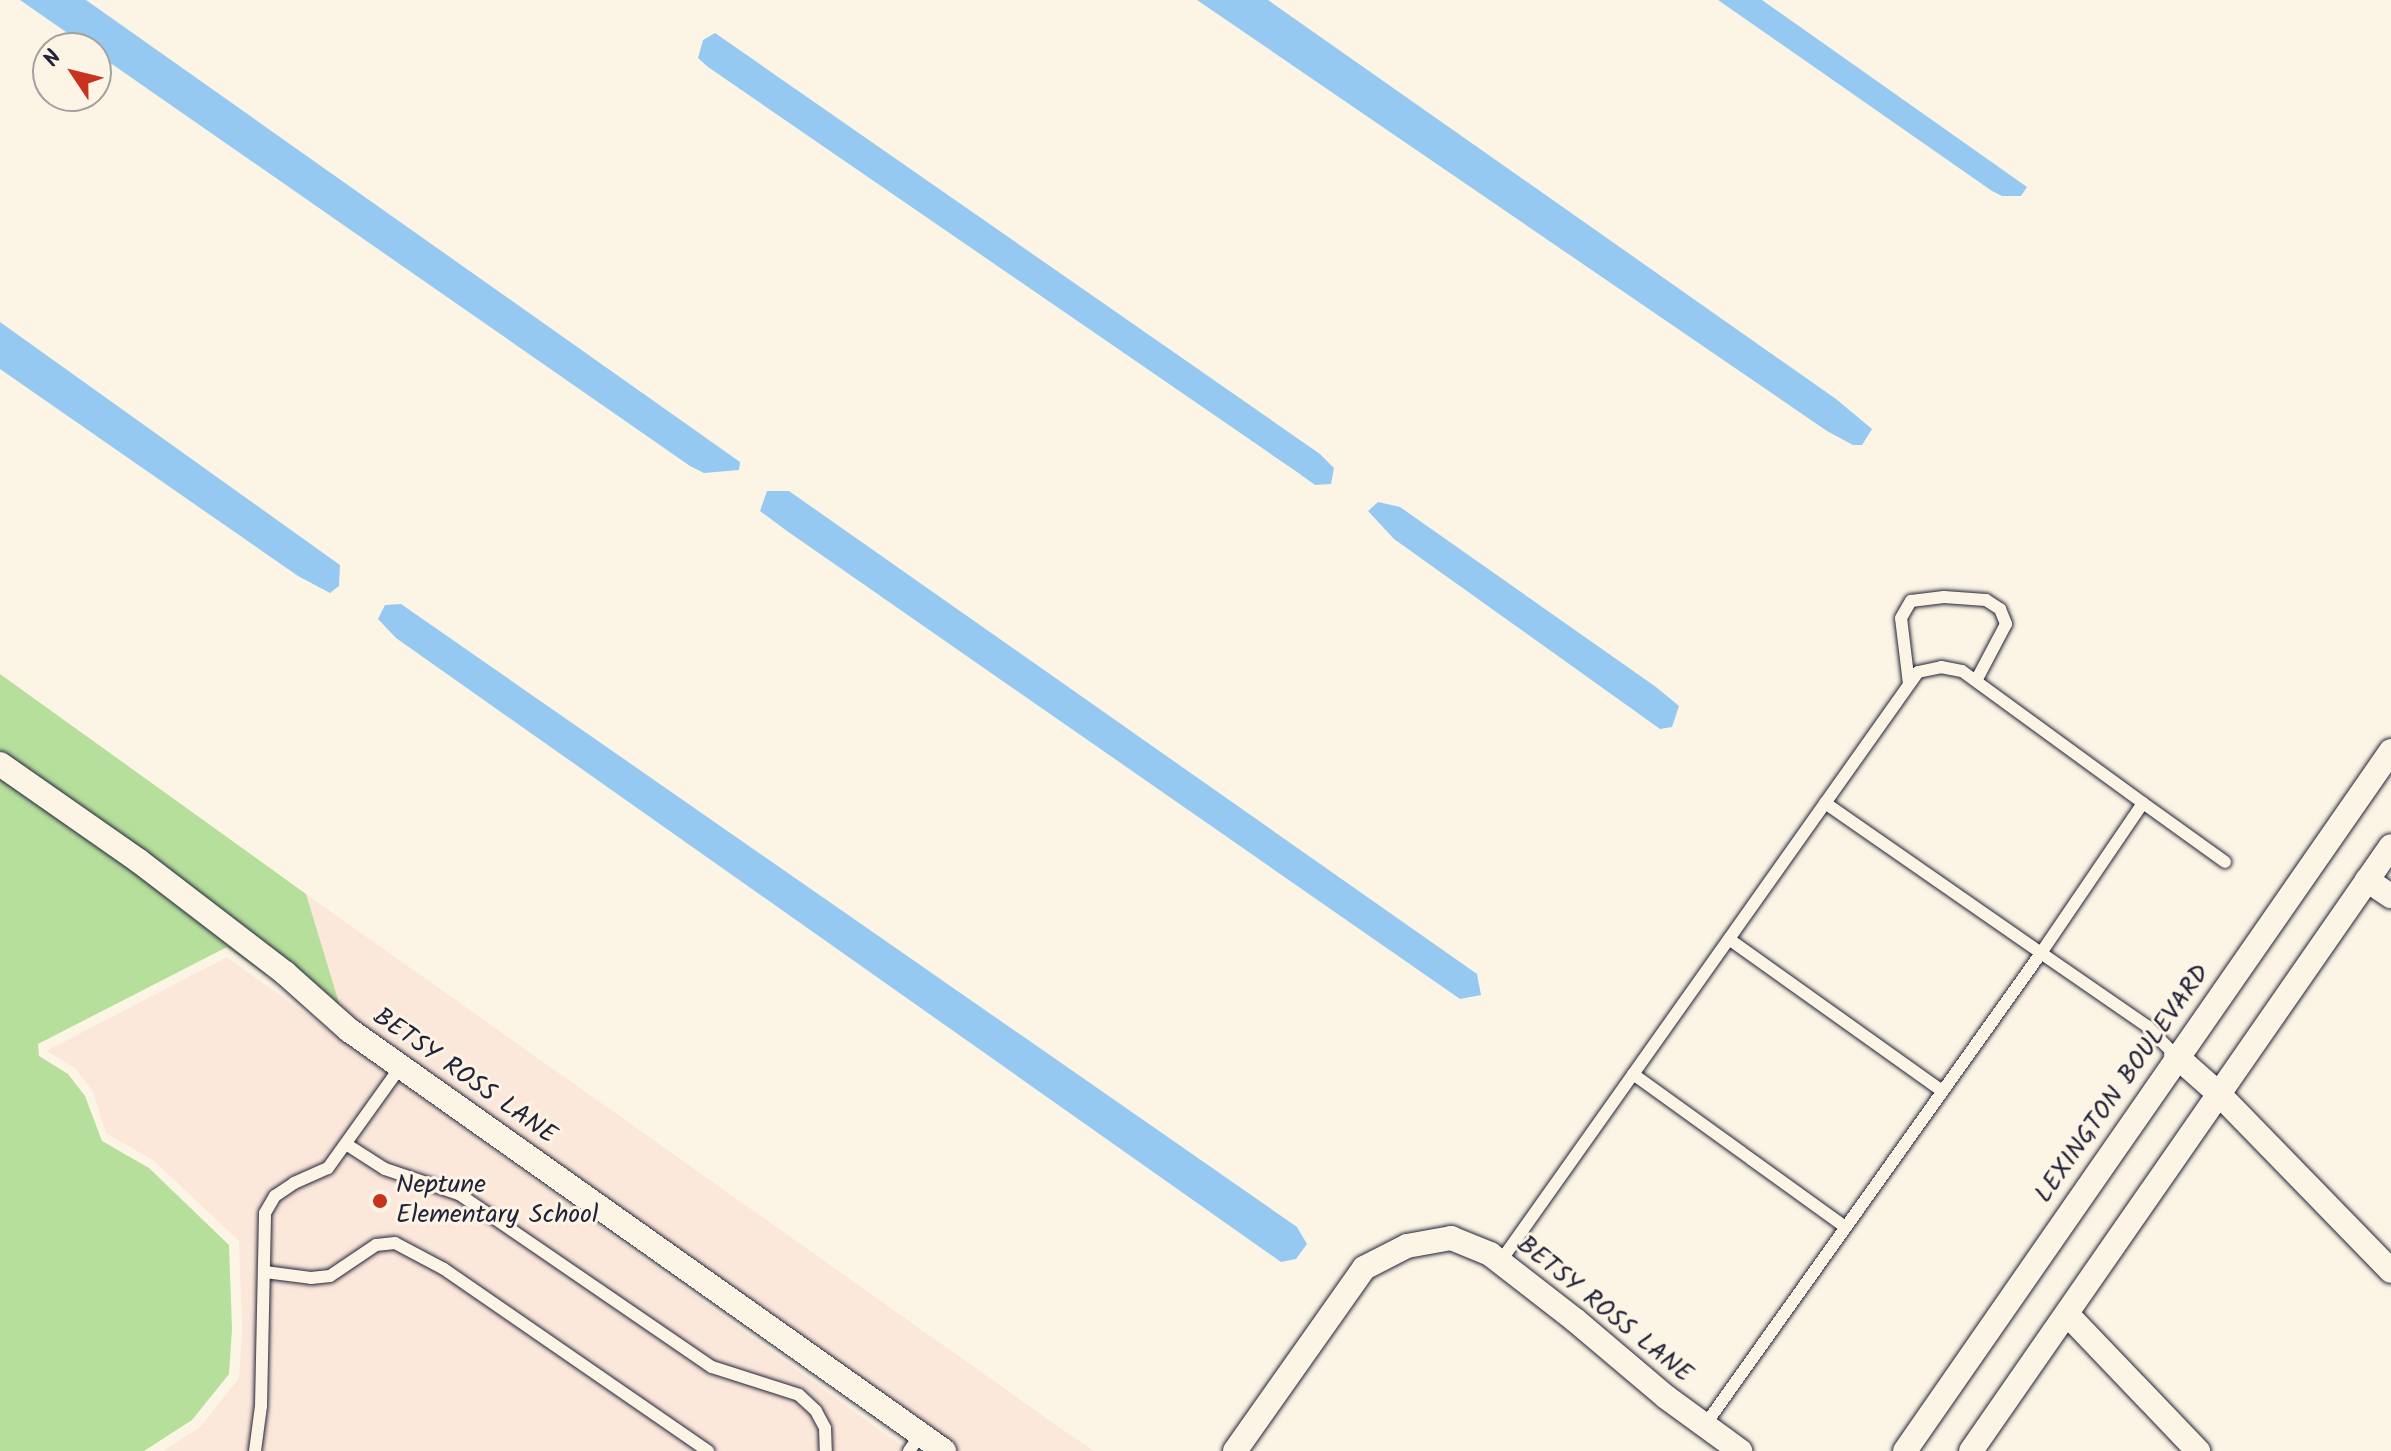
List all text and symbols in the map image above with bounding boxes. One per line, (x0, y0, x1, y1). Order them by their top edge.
north arrow (32, 32, 112, 112)
text: N (35, 43, 72, 75)
street label: LEXINGTON BOULEVARD (2029, 959, 2217, 1209)
street label: BETSY ROSS LANE (366, 1002, 562, 1152)
place label: Neptune Elementary School (396, 1170, 598, 1232)
marker: Neptune Elementary School (371, 1192, 389, 1210)
street label: BETSY ROSS LANE (1510, 1230, 1698, 1390)

